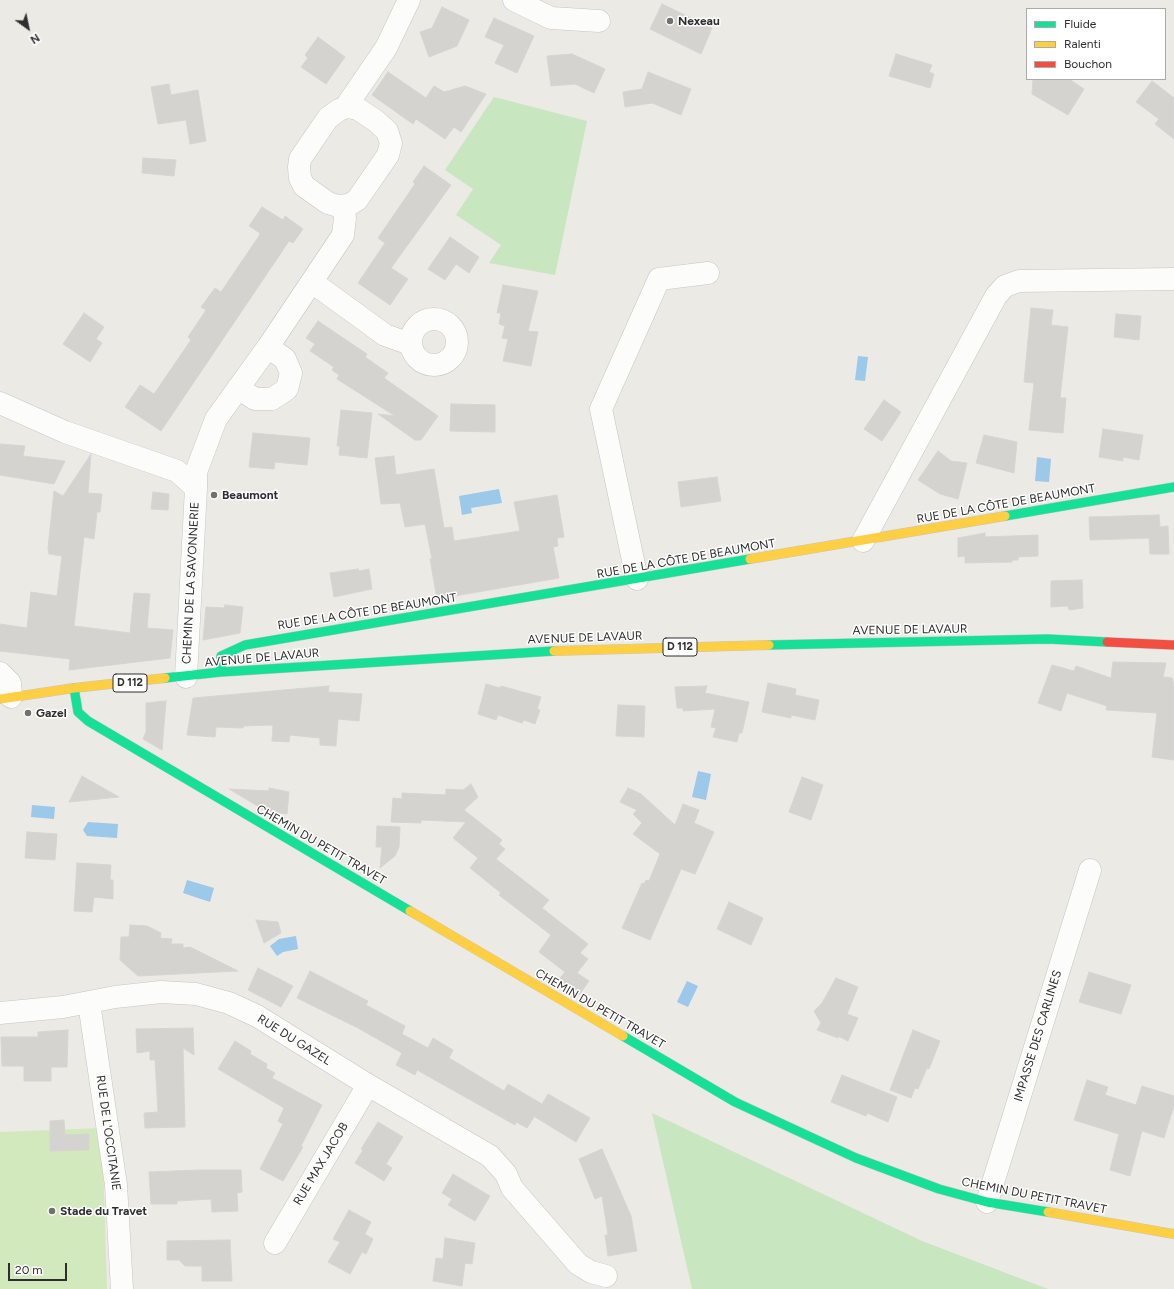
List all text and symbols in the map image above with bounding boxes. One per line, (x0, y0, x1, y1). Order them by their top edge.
north arrow (8, 8, 48, 48)
legend (1026, 8, 1166, 80)
place label: Nexeau (678, 14, 720, 28)
marker: Nexeau (665, 16, 675, 26)
text: Fluide (1064, 17, 1096, 31)
text: N (28, 31, 42, 46)
text: Ralenti (1064, 37, 1101, 51)
text: Bouchon (1064, 57, 1112, 71)
street label: RUE DE LA CÔTE DE BEAUMONT (916, 481, 1096, 527)
place label: Beaumont (222, 488, 278, 502)
marker: Beaumont (209, 490, 219, 500)
street label: CHEMIN DE LA SAVONNERIE (180, 502, 202, 664)
street label: RUE DE LA CÔTE DE BEAUMONT (596, 536, 776, 582)
street label: RUE DE LA CÔTE DE BEAUMONT (276, 591, 458, 633)
street label: AVENUE DE LAVAUR (852, 622, 968, 638)
street label: AVENUE DE LAVAUR (527, 629, 643, 647)
road number: D 112 (663, 638, 697, 656)
street label: AVENUE DE LAVAUR (204, 646, 320, 670)
road number: D 112 (113, 674, 147, 692)
place label: Gazel (36, 706, 67, 720)
marker: Gazel (23, 708, 33, 718)
street label: CHEMIN DU PETIT TRAVET (254, 802, 388, 888)
street label: CHEMIN DU PETIT TRAVET (533, 966, 667, 1052)
street label: IMPASSE DES CARLINES (1011, 969, 1065, 1103)
street label: RUE DU GAZEL (255, 1012, 333, 1068)
street label: RUE DE L'OCCITANIE (93, 1074, 123, 1192)
street label: RUE MAX JACOB (291, 1120, 351, 1208)
street label: CHEMIN DU PETIT TRAVET (960, 1175, 1108, 1217)
place label: Stade du Travet (60, 1204, 147, 1218)
marker: Stade du Travet (47, 1206, 57, 1216)
scale bar (10, 1255, 69, 1281)
text: 20 m (15, 1263, 43, 1277)

